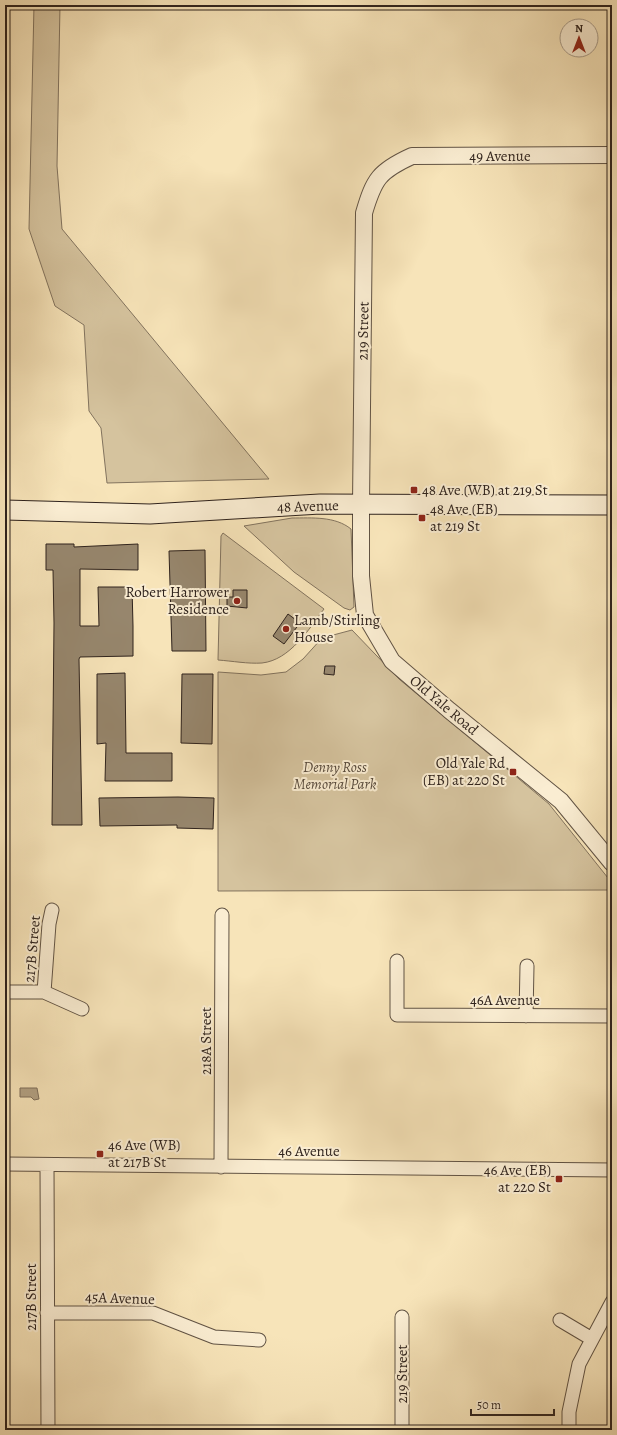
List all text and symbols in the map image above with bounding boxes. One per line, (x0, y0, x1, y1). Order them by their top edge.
north arrow (559, 18, 599, 58)
text: N (575, 21, 583, 36)
street label: 49 Avenue (469, 146, 531, 166)
street label: 219 Street (352, 301, 374, 361)
place label: 48 Ave (WB) at 219 St (422, 480, 548, 500)
marker: 48 Ave (WB) at 219 St (409, 485, 419, 495)
street label: 48 Avenue (277, 495, 339, 517)
place label: 48 Ave (EB) at 219 St (430, 499, 498, 536)
marker: 48 Ave (EB) at 219 St (417, 513, 427, 523)
place label: Robert Harrower Residence (125, 582, 229, 619)
marker: Robert Harrower Residence (232, 596, 242, 606)
place label: Lamb/Stirling House (294, 610, 381, 647)
marker: Lamb/Stirling House (281, 624, 291, 634)
street label: Old Yale Road (405, 670, 483, 740)
place label: Old Yale Rd (EB) at 220 St (423, 753, 506, 790)
park label: Denny Ross Memorial Park (294, 757, 377, 794)
marker: Old Yale Rd (EB) at 220 St (508, 767, 518, 777)
street label: 217B Street (19, 915, 45, 983)
street label: 46A Avenue (470, 990, 540, 1010)
street label: 218A Street (196, 1007, 216, 1075)
place label: 46 Ave (WB) at 217B St (108, 1135, 180, 1172)
street label: 46 Avenue (278, 1141, 340, 1161)
marker: 46 Ave (WB) at 217B St (95, 1149, 105, 1159)
place label: 46 Ave (EB) at 220 St (484, 1160, 551, 1197)
marker: 46 Ave (EB) at 220 St (554, 1174, 564, 1184)
street label: 217B Street (21, 1263, 41, 1331)
street label: 45A Avenue (85, 1287, 155, 1309)
street label: 219 Street (392, 1344, 412, 1403)
scale bar (471, 1391, 554, 1417)
text: 50 m (477, 1397, 501, 1413)

